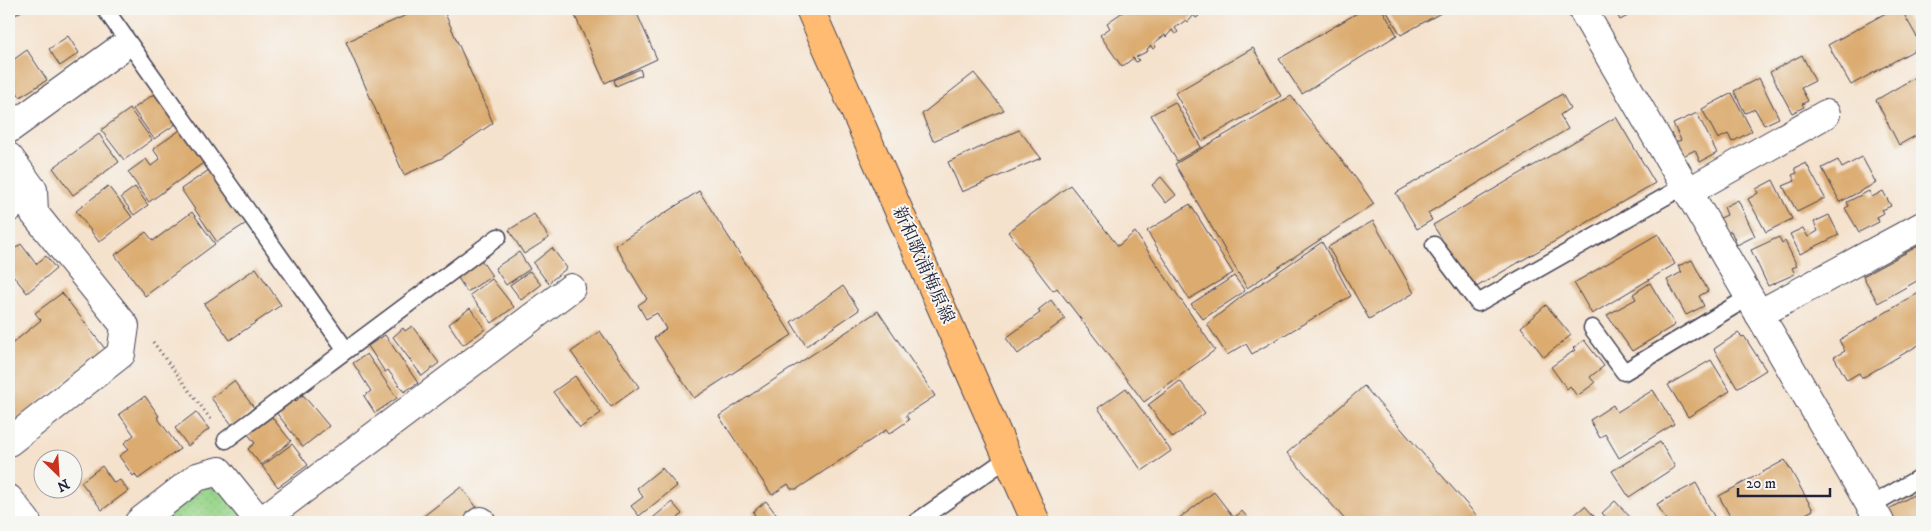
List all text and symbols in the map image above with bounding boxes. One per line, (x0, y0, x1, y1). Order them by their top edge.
street label: 新和歌浦梅原線 (887, 203, 959, 327)
north arrow (32, 448, 82, 498)
scale bar (1738, 466, 1831, 498)
text: N (54, 474, 72, 496)
text: 20 m (1746, 474, 1776, 493)

